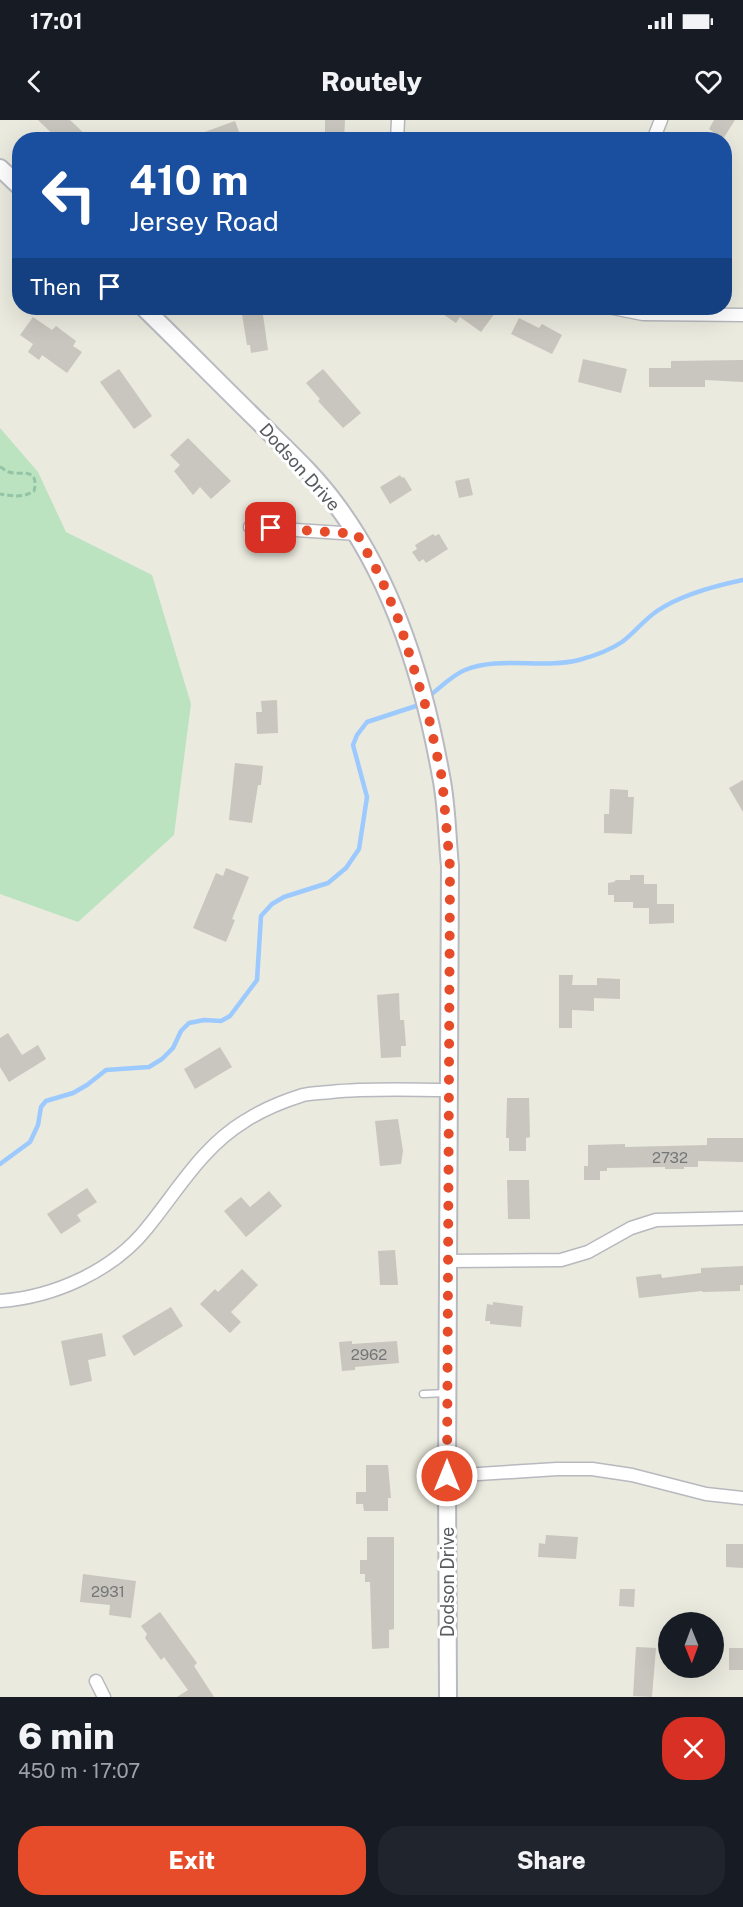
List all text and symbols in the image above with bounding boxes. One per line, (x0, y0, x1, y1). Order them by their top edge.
text: 17:01 (30, 8, 83, 34)
icon: back (18, 65, 51, 98)
text: Routely (321, 65, 422, 97)
icon: heart (692, 65, 725, 98)
text: 410 m (129, 155, 249, 204)
icon: left (30, 156, 108, 234)
text: Jersey Road (129, 205, 279, 237)
icon: arrive (93, 270, 126, 303)
text: Then (30, 274, 81, 300)
street label: Dodson Drive (255, 419, 345, 515)
pin (245, 502, 296, 553)
icon: arrive (254, 511, 287, 544)
house number: 2732 (652, 1149, 688, 1166)
house number: 2962 (351, 1346, 387, 1363)
position arrow (415, 1444, 479, 1508)
street label: Dodson Drive (437, 1527, 458, 1637)
house number: 2931 (91, 1583, 125, 1600)
north arrow (658, 1612, 724, 1678)
map controls (658, 1612, 724, 1678)
text: 6 min (18, 1715, 115, 1757)
button: close (662, 1717, 725, 1780)
text: 450 m · 17:07 (18, 1759, 140, 1783)
button: Exit (18, 1826, 366, 1895)
button: Share (378, 1826, 725, 1895)

